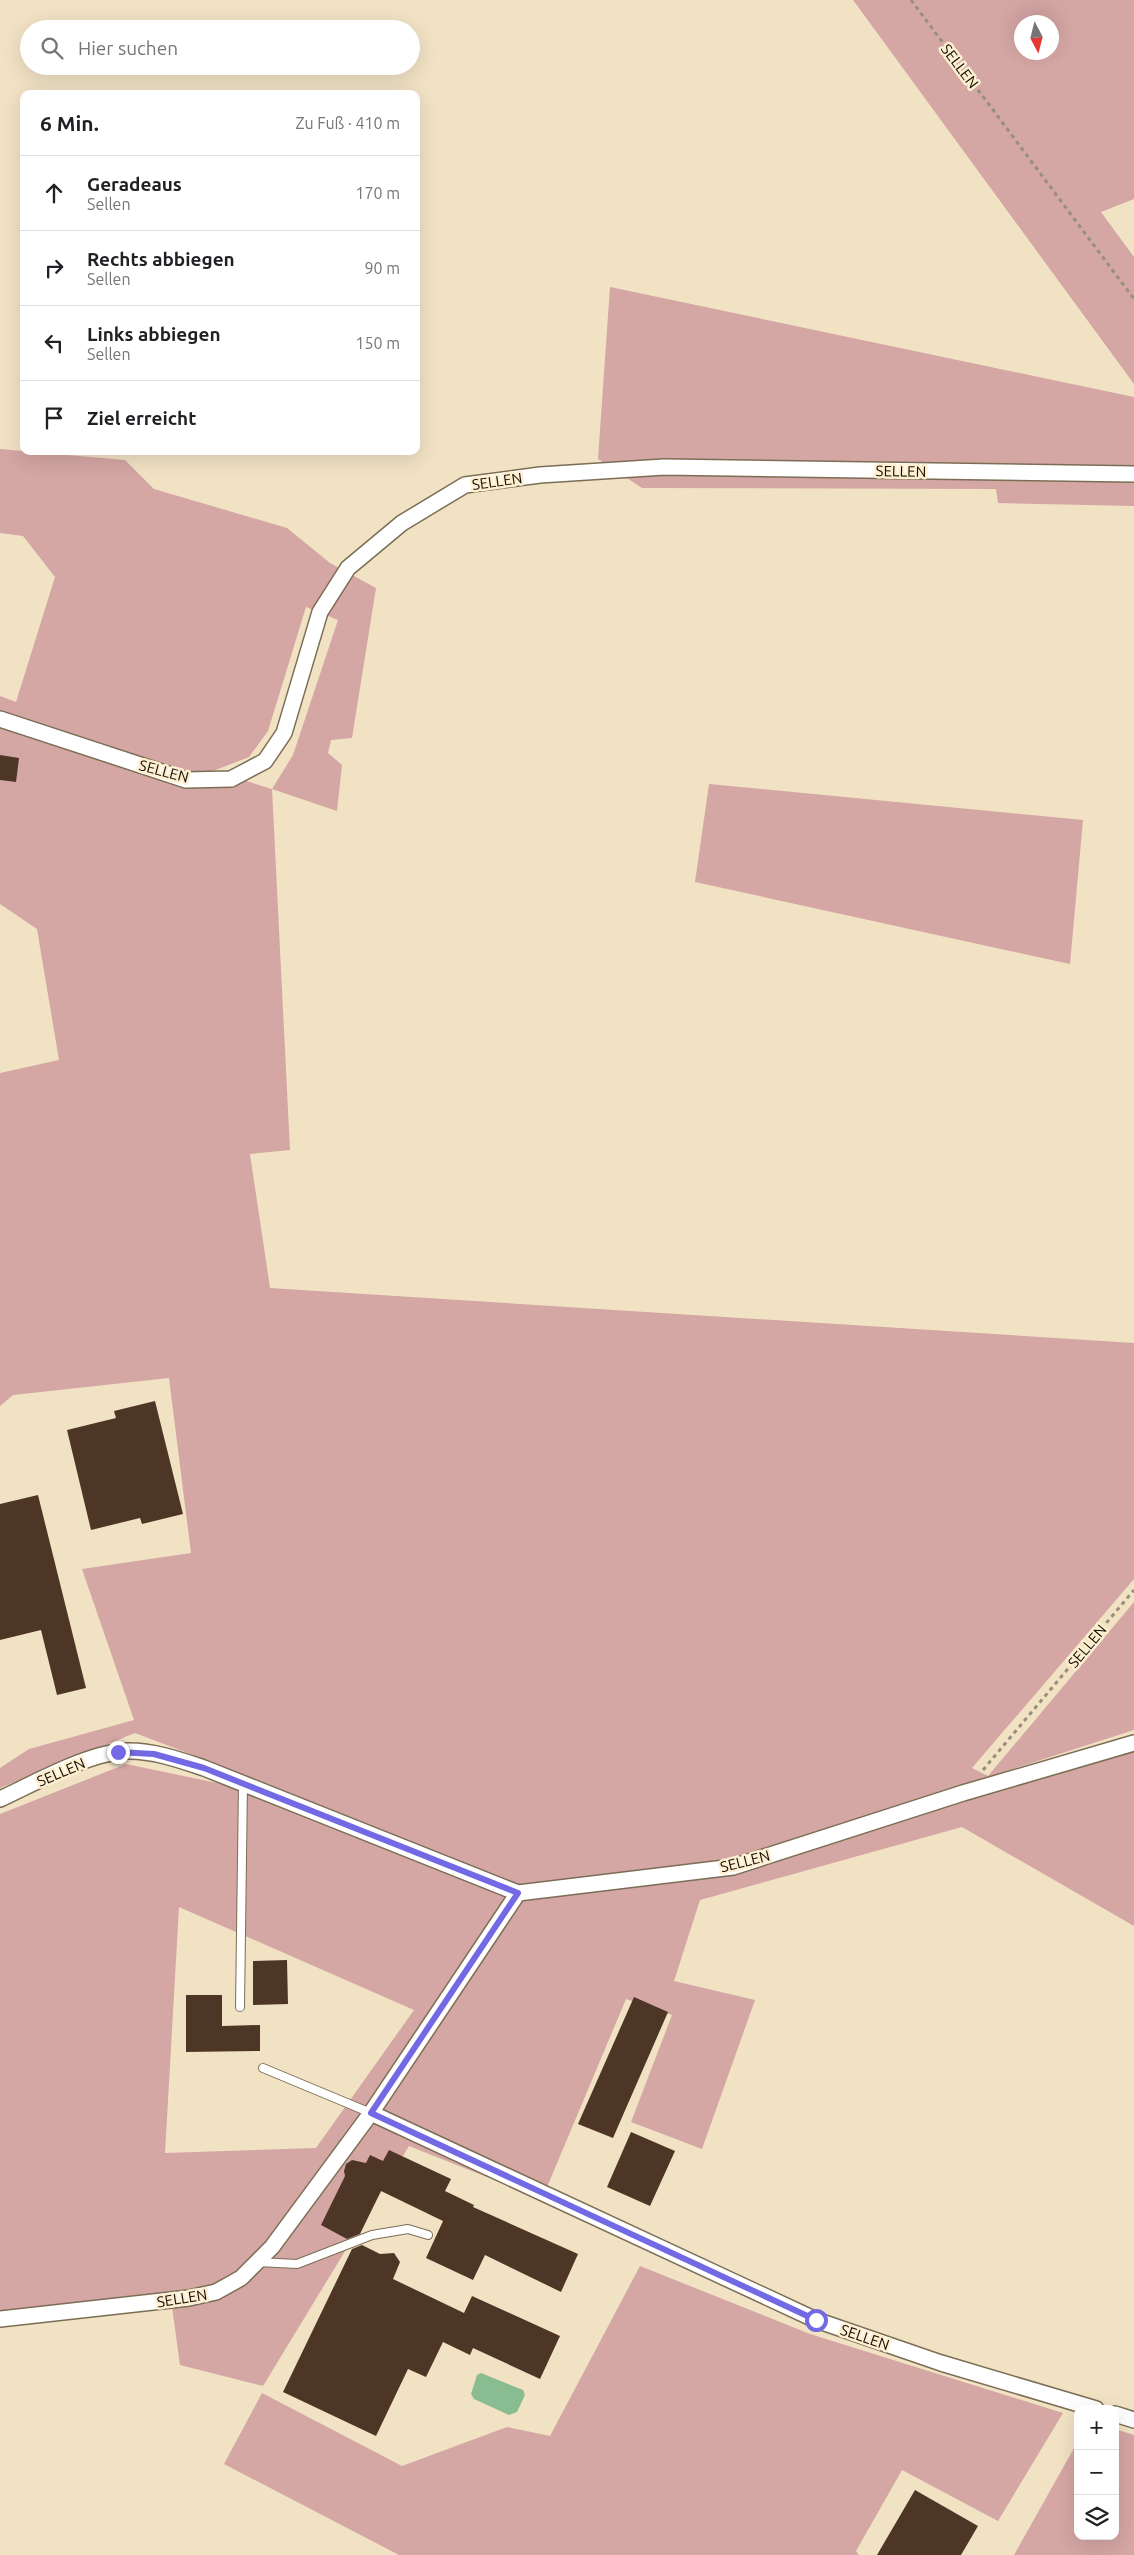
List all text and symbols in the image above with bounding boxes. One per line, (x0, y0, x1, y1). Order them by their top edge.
north arrow (1014, 15, 1059, 60)
search box (20, 20, 420, 75)
icon: search (38, 34, 66, 62)
text: Hier suchen (78, 37, 178, 59)
street label: SELLEN (938, 41, 982, 91)
text: 6 Min. (40, 111, 99, 135)
text: Zu Fuß · 410 m (295, 114, 400, 132)
text: Geradeaus (87, 173, 182, 195)
icon: ahead (40, 179, 68, 207)
text: 170 m (355, 184, 400, 202)
text: Sellen (87, 195, 131, 213)
text: Rechts abbiegen (87, 248, 235, 270)
icon: right (40, 254, 68, 282)
text: 90 m (364, 259, 400, 277)
text: Sellen (87, 270, 131, 288)
text: Links abbiegen (87, 323, 221, 345)
icon: left (40, 329, 68, 357)
text: 150 m (355, 334, 400, 352)
text: Sellen (87, 345, 131, 363)
icon: arrive (40, 404, 68, 432)
text: Ziel erreicht (87, 407, 196, 429)
street label: SELLEN (876, 462, 926, 480)
street label: SELLEN (471, 469, 523, 493)
street label: SELLEN (137, 756, 191, 786)
street label: SELLEN (1064, 1621, 1110, 1671)
route end (107, 1741, 130, 1764)
street label: SELLEN (34, 1754, 88, 1790)
street label: SELLEN (718, 1847, 772, 1875)
street label: SELLEN (156, 2286, 208, 2310)
route start (805, 2309, 828, 2332)
street label: SELLEN (838, 2321, 892, 2353)
map controls (1074, 2405, 1119, 2540)
button: + (1074, 2405, 1119, 2450)
button: − (1074, 2450, 1119, 2495)
button: layers (1074, 2495, 1119, 2540)

